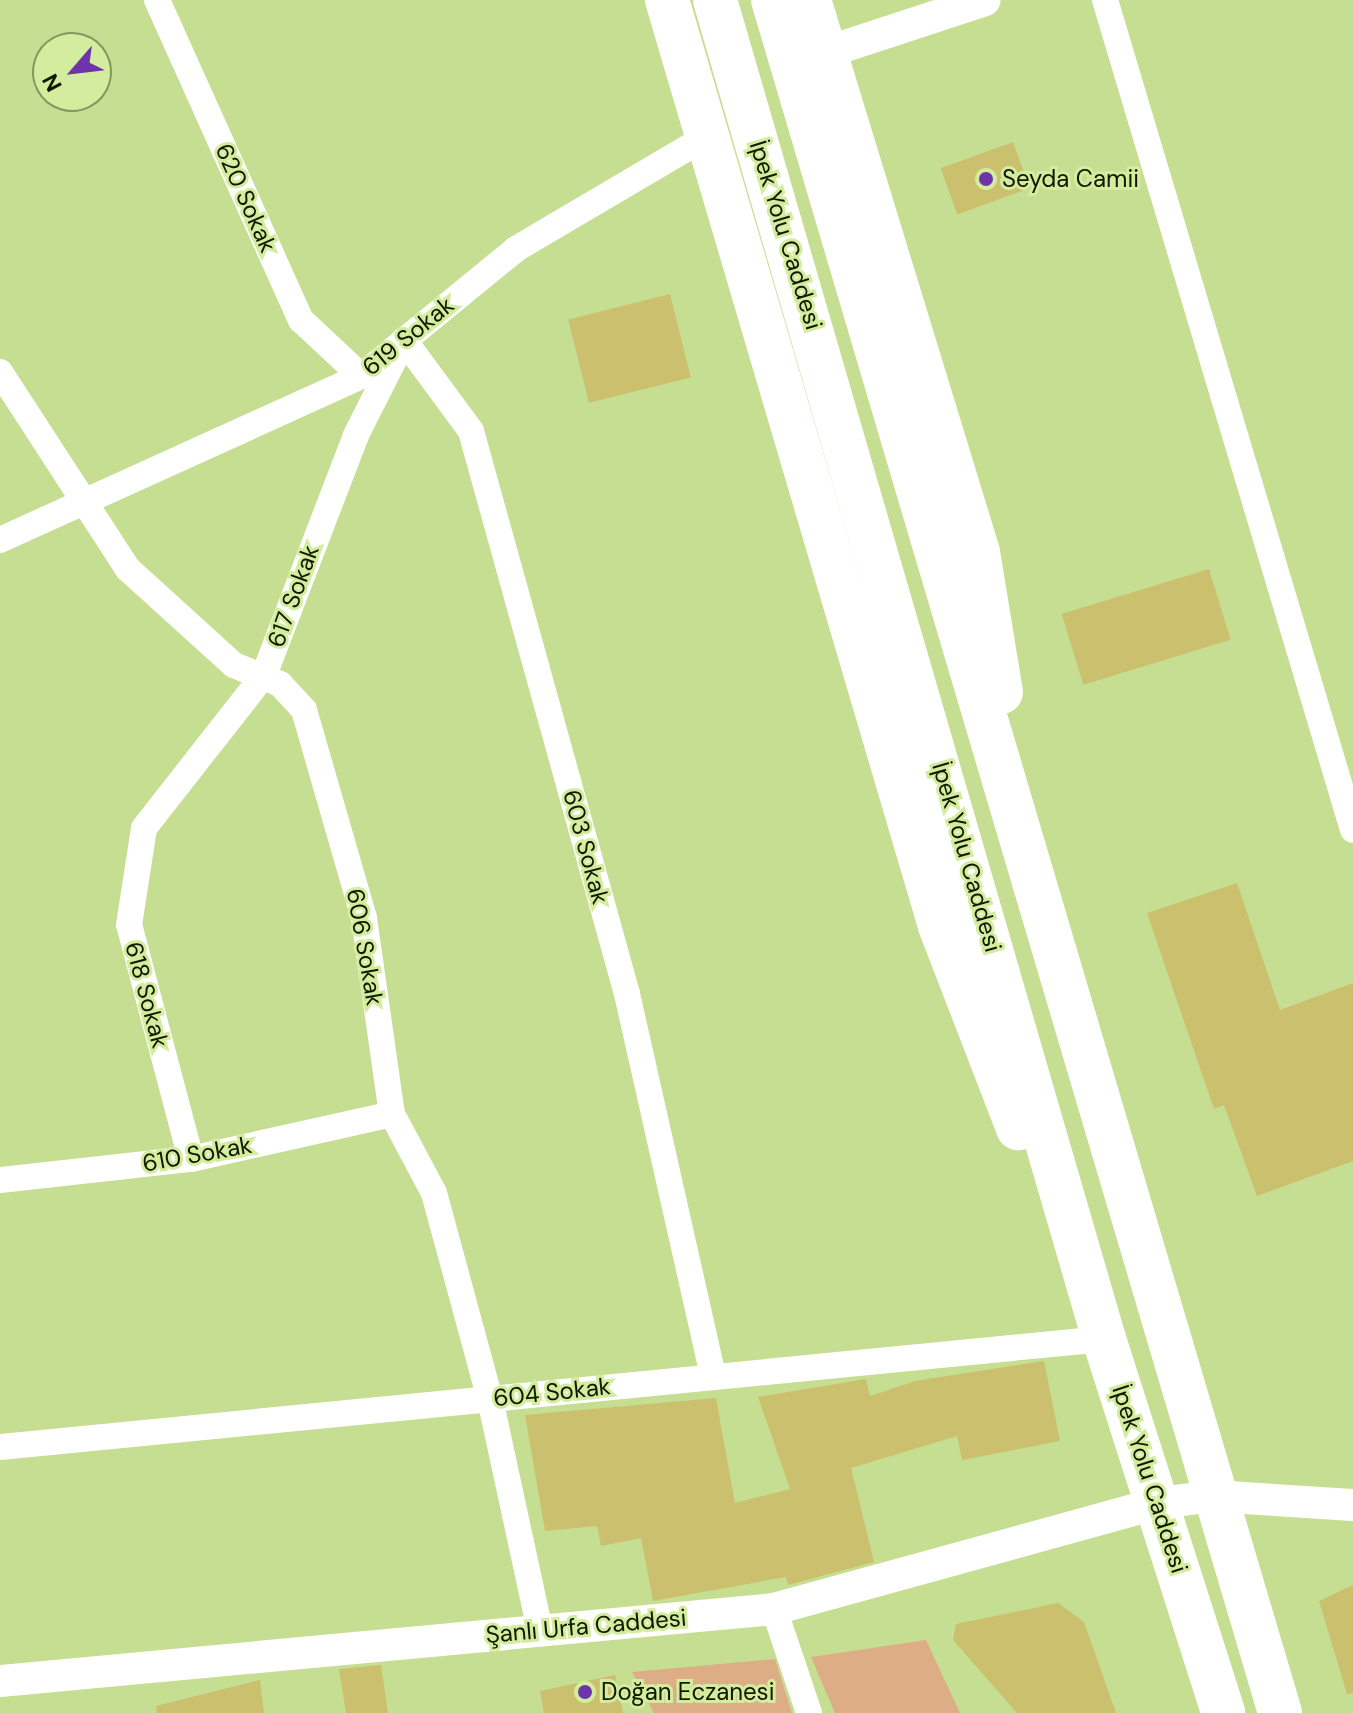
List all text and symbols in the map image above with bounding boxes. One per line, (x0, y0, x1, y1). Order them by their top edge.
north arrow (32, 32, 112, 112)
text: N (36, 69, 69, 96)
street label: İpek Yolu Caddesi (744, 137, 828, 333)
street label: 620 Sokak (209, 139, 283, 257)
place label: Seyda Camii (1002, 165, 1139, 193)
marker: Seyda Camii (977, 170, 995, 188)
street label: 619 Sokak (356, 290, 460, 382)
street label: 617 Sokak (261, 541, 325, 651)
street label: İpek Yolu Caddesi (926, 759, 1008, 955)
street label: 603 Sokak (557, 787, 615, 907)
street label: 606 Sokak (341, 886, 389, 1008)
street label: 618 Sokak (119, 939, 175, 1051)
street label: 610 Sokak (140, 1130, 254, 1178)
street label: 604 Sokak (492, 1372, 612, 1412)
street label: İpek Yolu Caddesi (1106, 1381, 1194, 1577)
street label: Şanlı Urfa Caddesi (484, 1603, 688, 1649)
place label: Doğan Eczanesi (601, 1678, 774, 1706)
marker: Doğan Eczanesi (576, 1683, 594, 1701)

